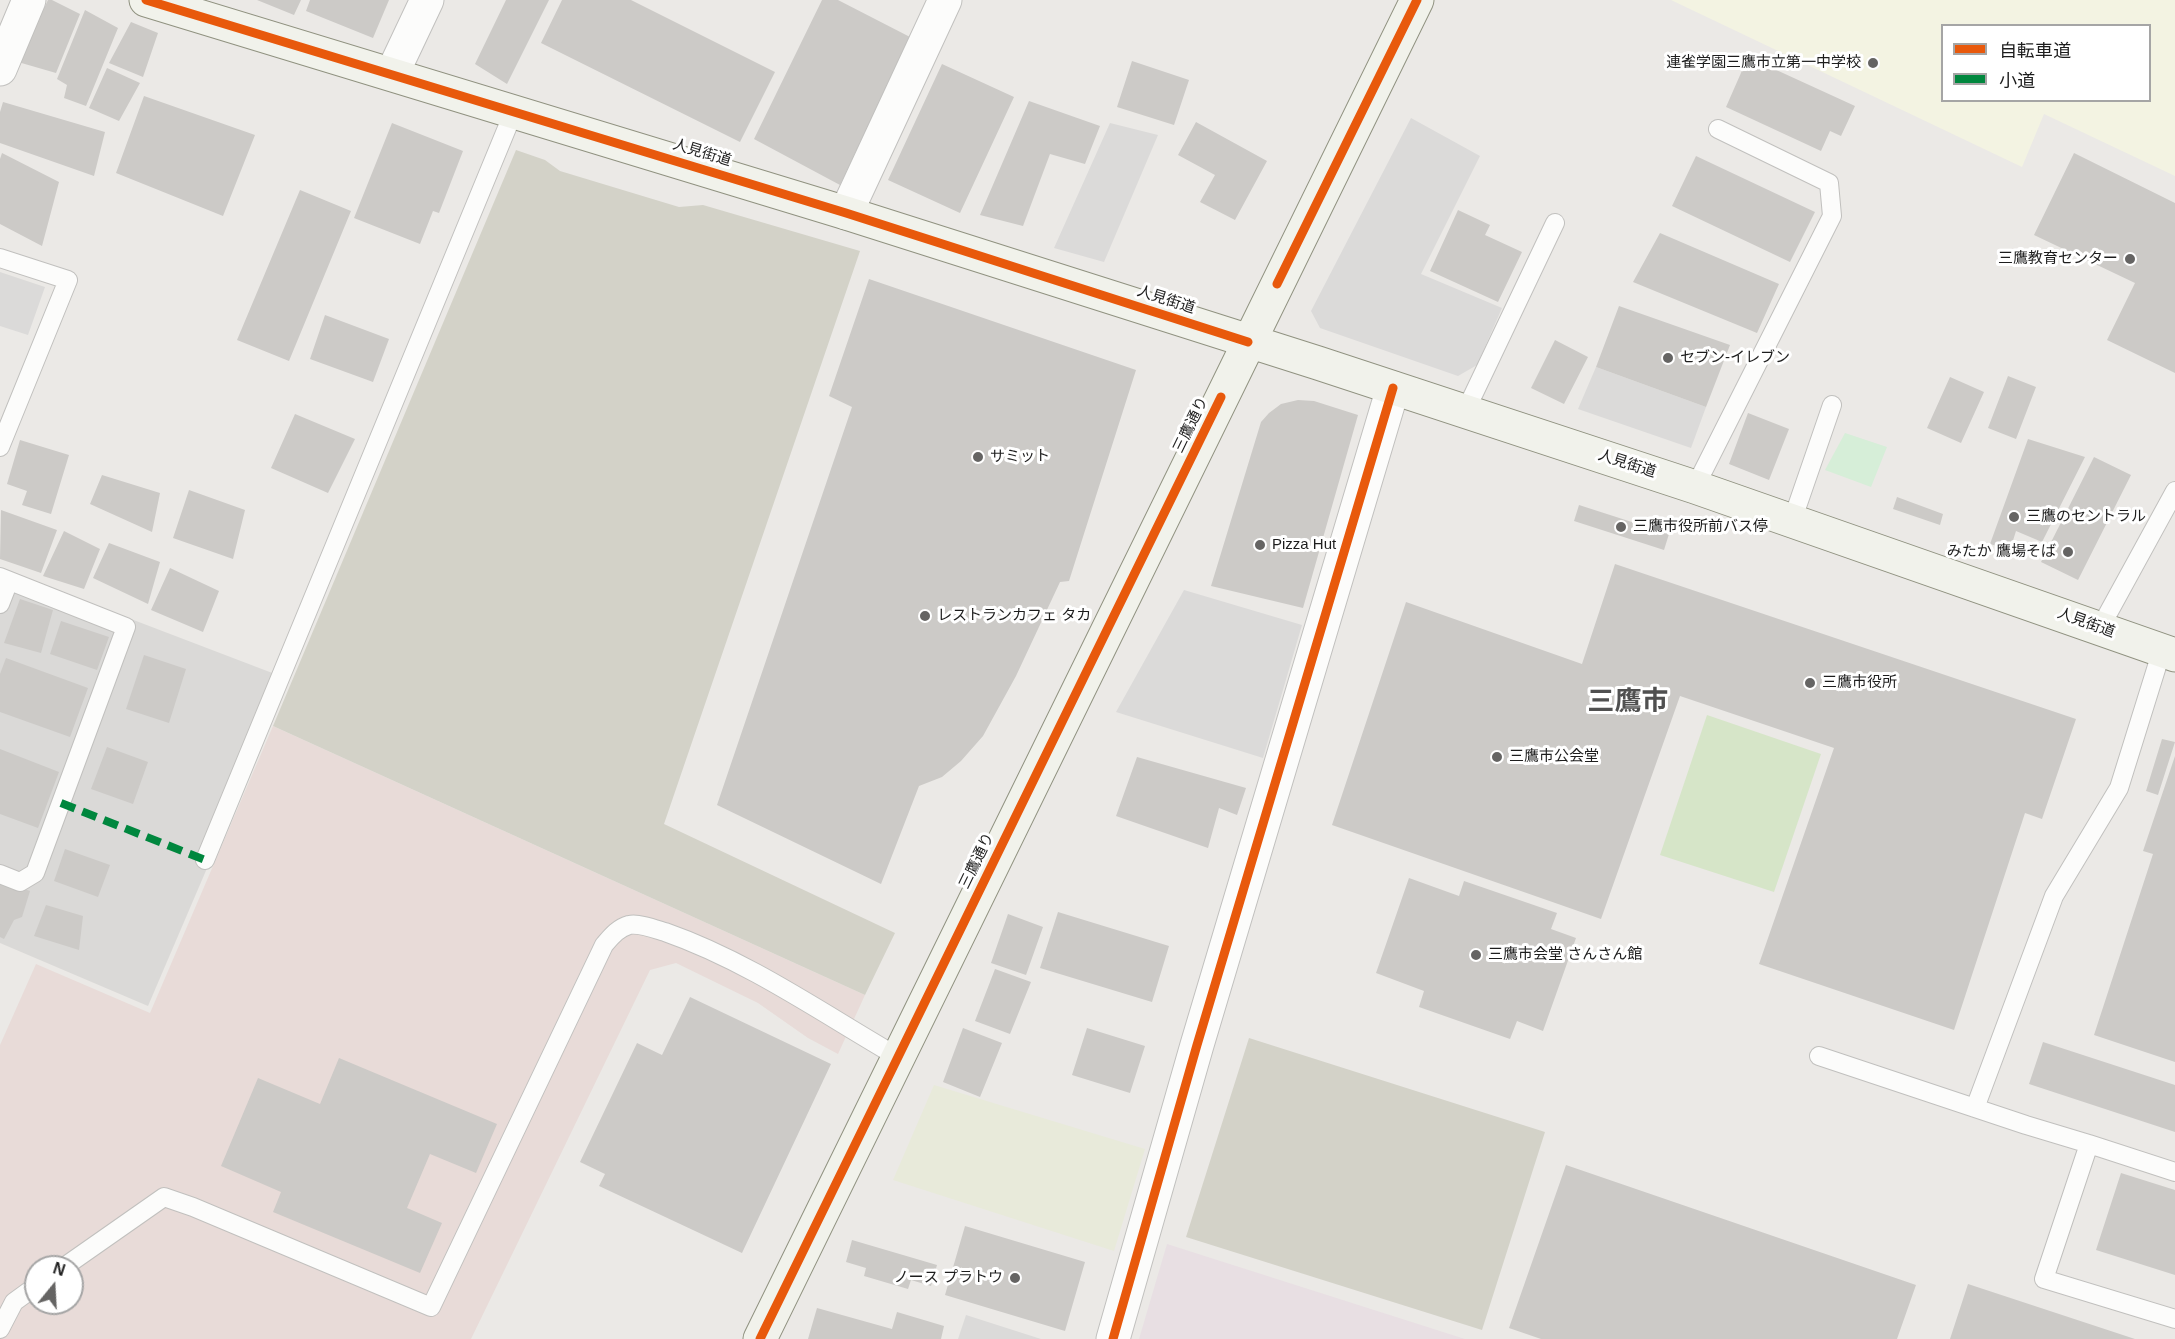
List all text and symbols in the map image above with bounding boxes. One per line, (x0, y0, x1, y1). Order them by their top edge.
legend (1941, 24, 2151, 102)
text: 自転車道 (1999, 41, 2071, 61)
place label: 連雀学園三鷹市立第一中学校 (1666, 54, 1861, 72)
marker: 連雀学園三鷹市立第一中学校 (1866, 56, 1880, 70)
text: 小道 (1999, 71, 2035, 91)
street label: 人見街道 (671, 136, 733, 170)
place label: 三鷹教育センター (1998, 250, 2118, 268)
marker: 三鷹教育センター (2123, 252, 2137, 266)
street label: 人見街道 (1135, 282, 1197, 318)
place label: セブン-イレブン (1680, 349, 1790, 367)
marker: セブン-イレブン (1661, 351, 1675, 365)
street label: 三鷹通り (1170, 394, 1212, 456)
street label: 人見街道 (1596, 446, 1658, 482)
place label: サミット (990, 448, 1050, 466)
marker: サミット (971, 450, 985, 464)
place label: 三鷹のセントラル (2026, 508, 2146, 526)
marker: 三鷹のセントラル (2007, 510, 2021, 524)
place label: 三鷹市役所前バス停 (1633, 518, 1768, 536)
marker: 三鷹市役所前バス停 (1614, 520, 1628, 534)
place label: Pizza Hut (1272, 536, 1336, 554)
marker: Pizza Hut (1253, 538, 1267, 552)
place label: みたか 鷹場そば (1947, 543, 2056, 561)
marker: みたか 鷹場そば (2061, 545, 2075, 559)
street label: 人見街道 (2055, 604, 2117, 642)
place label: レストランカフェ タカ (937, 607, 1091, 625)
marker: レストランカフェ タカ (918, 609, 932, 623)
place label: 三鷹市役所 (1822, 674, 1897, 692)
marker: 三鷹市役所 (1803, 676, 1817, 690)
district label: 三鷹市 (1588, 687, 1668, 719)
place label: 三鷹市公会堂 (1509, 748, 1599, 766)
marker: 三鷹市公会堂 (1490, 750, 1504, 764)
street label: 三鷹通り (956, 830, 998, 892)
place label: 三鷹市会堂 さんさん館 (1488, 946, 1642, 964)
marker: 三鷹市会堂 さんさん館 (1469, 948, 1483, 962)
north arrow (24, 1255, 84, 1315)
text: N (51, 1259, 67, 1279)
place label: ノース プラトウ (894, 1269, 1003, 1287)
marker: ノース プラトウ (1008, 1271, 1022, 1285)

